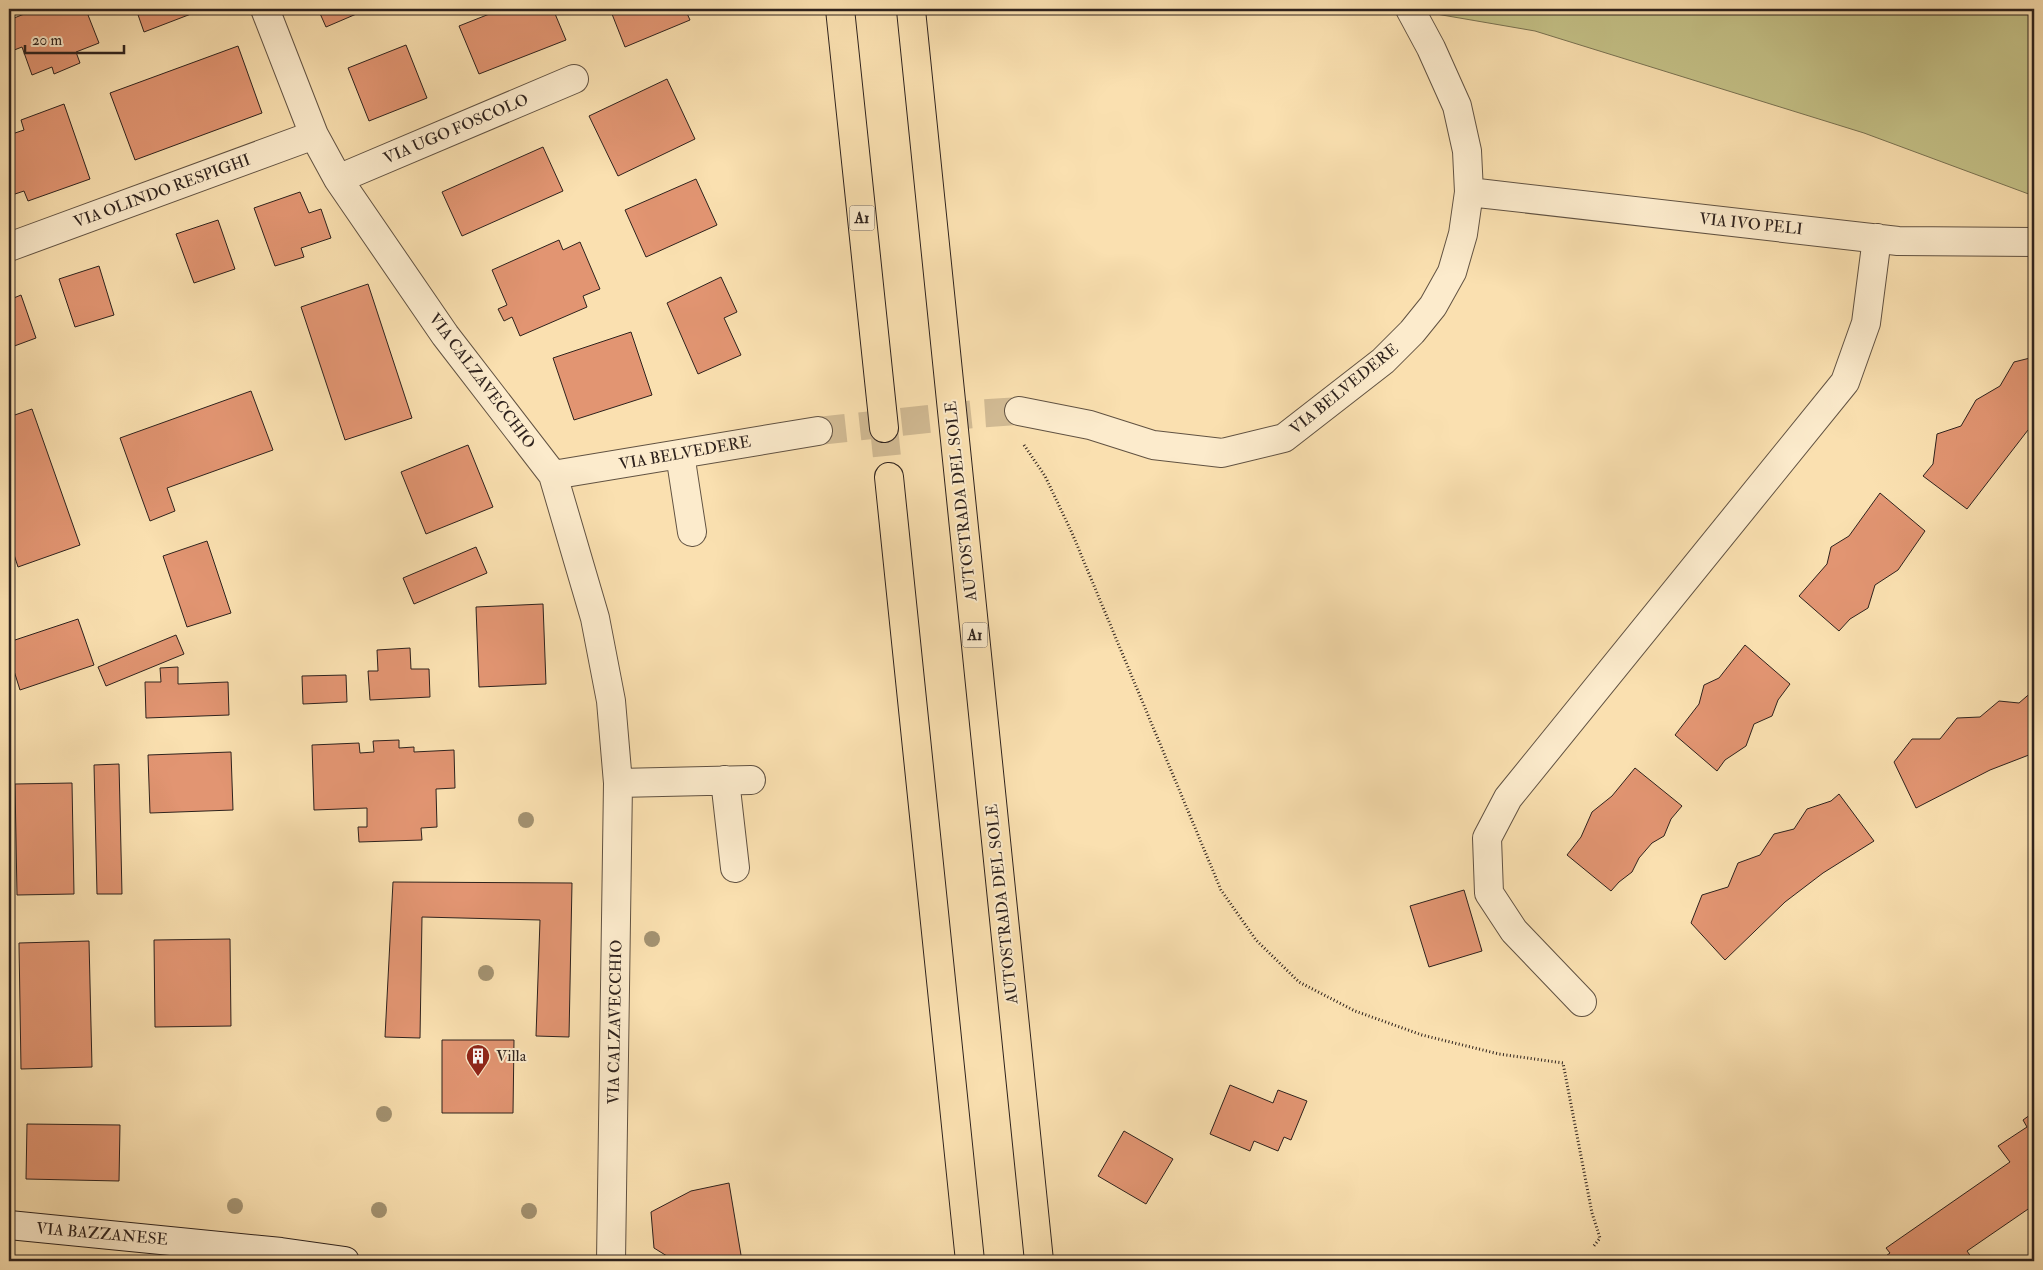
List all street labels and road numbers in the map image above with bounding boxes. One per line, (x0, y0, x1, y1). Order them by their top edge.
street label: VIA UGO FOSCOLO (380, 89, 532, 169)
street label: VIA OLINDO RESPIGHI (71, 150, 253, 232)
road number: A1 (850, 206, 874, 230)
street label: VIA IVO PELI (1698, 209, 1804, 239)
street label: VIA CALZAVECCHIO (424, 309, 540, 453)
street label: VIA BELVEDERE (1286, 339, 1402, 439)
street label: AUTOSTRADA DEL SOLE (941, 400, 982, 603)
street label: VIA BELVEDERE (617, 432, 753, 474)
road number: A1 (962, 622, 988, 648)
street label: AUTOSTRADA DEL SOLE (982, 803, 1023, 1006)
street label: VIA CALZAVECCHIO (604, 940, 626, 1104)
street label: VIA BAZZANESE (35, 1218, 169, 1250)

